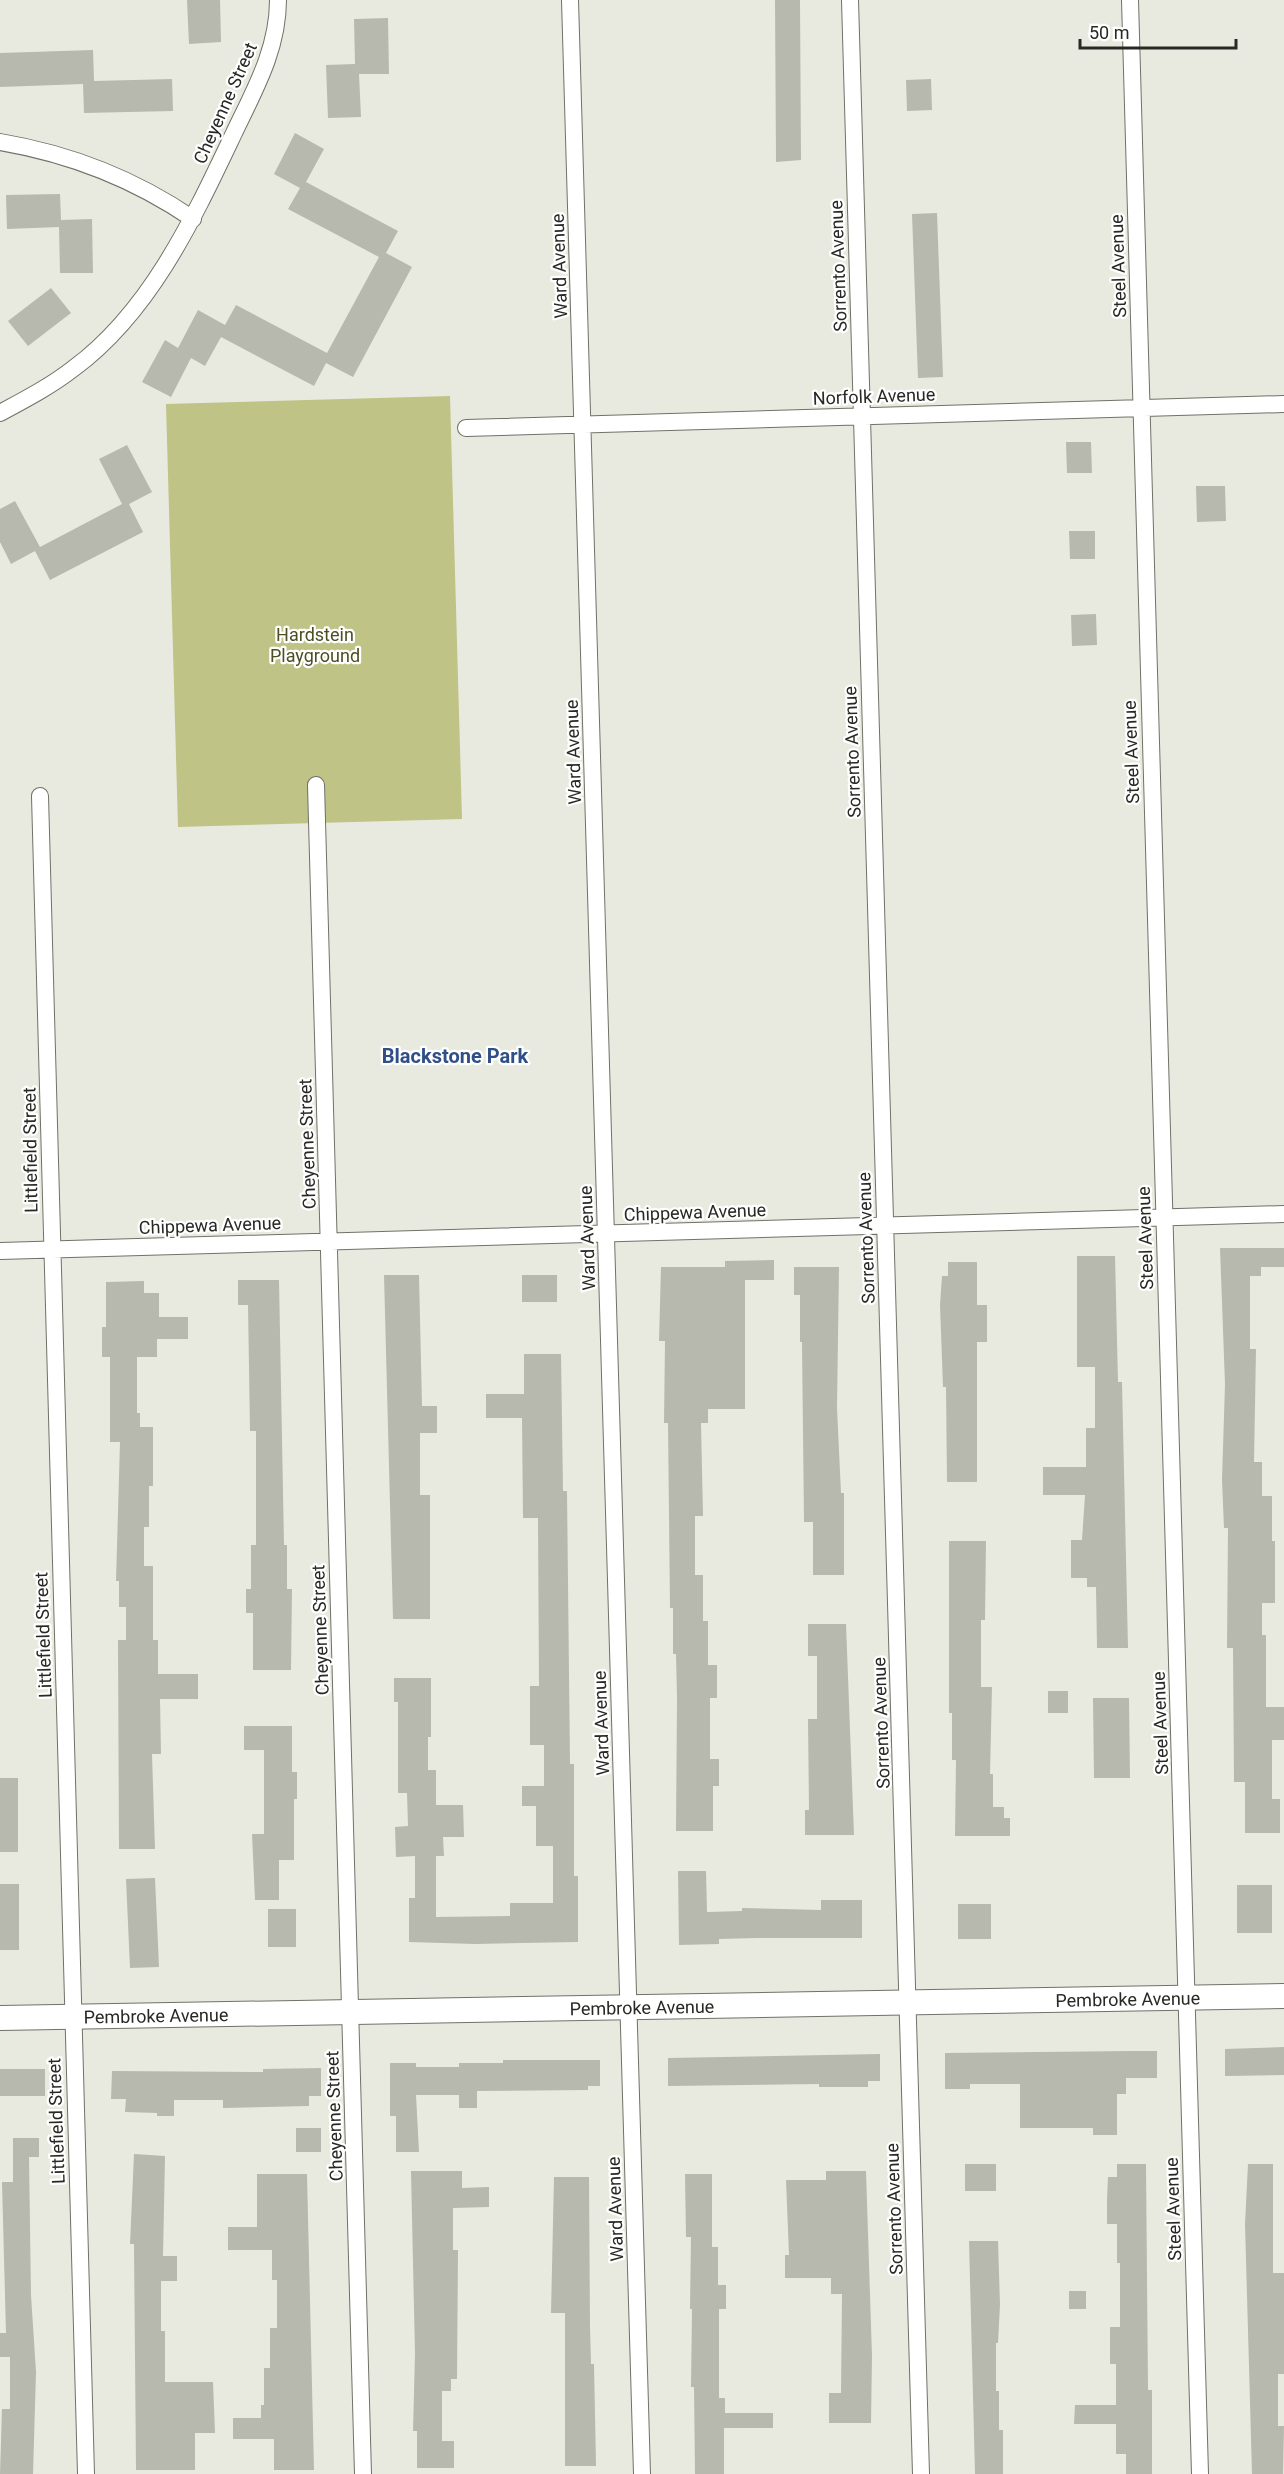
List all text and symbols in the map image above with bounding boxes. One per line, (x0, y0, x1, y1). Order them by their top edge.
scale bar (1080, 12, 1236, 50)
text: 50 m (1089, 22, 1129, 43)
street label: Cheyenne Street (189, 39, 261, 167)
street label: Sorrento Avenue (825, 200, 851, 332)
street label: Ward Avenue (547, 213, 571, 319)
street label: Steel Avenue (1106, 214, 1130, 318)
street label: Norfolk Avenue (812, 383, 936, 409)
park label: Hardstein Playground (270, 624, 360, 666)
street label: Sorrento Avenue (839, 686, 865, 818)
street label: Ward Avenue (561, 699, 585, 805)
street label: Steel Avenue (1119, 700, 1143, 804)
district label: Blackstone Park (382, 1044, 529, 1068)
street label: Cheyenne Street (294, 1078, 320, 1210)
street label: Littlefield Street (18, 1087, 42, 1213)
street label: Sorrento Avenue (853, 1172, 879, 1304)
street label: Ward Avenue (575, 1185, 599, 1291)
street label: Steel Avenue (1133, 1186, 1157, 1290)
street label: Chippewa Avenue (623, 1199, 767, 1225)
street label: Chippewa Avenue (138, 1212, 282, 1238)
street label: Cheyenne Street (307, 1564, 333, 1696)
street label: Littlefield Street (30, 1572, 56, 1698)
street label: Sorrento Avenue (868, 1657, 894, 1789)
street label: Ward Avenue (589, 1670, 613, 1776)
street label: Steel Avenue (1148, 1671, 1172, 1775)
street label: Pembroke Avenue (1055, 1987, 1200, 2010)
street label: Pembroke Avenue (569, 1995, 714, 2019)
street label: Pembroke Avenue (83, 2004, 229, 2027)
street label: Cheyenne Street (321, 2050, 347, 2182)
street label: Littlefield Street (43, 2058, 69, 2184)
street label: Sorrento Avenue (881, 2143, 907, 2275)
street label: Ward Avenue (603, 2156, 627, 2262)
street label: Steel Avenue (1161, 2157, 1185, 2261)

